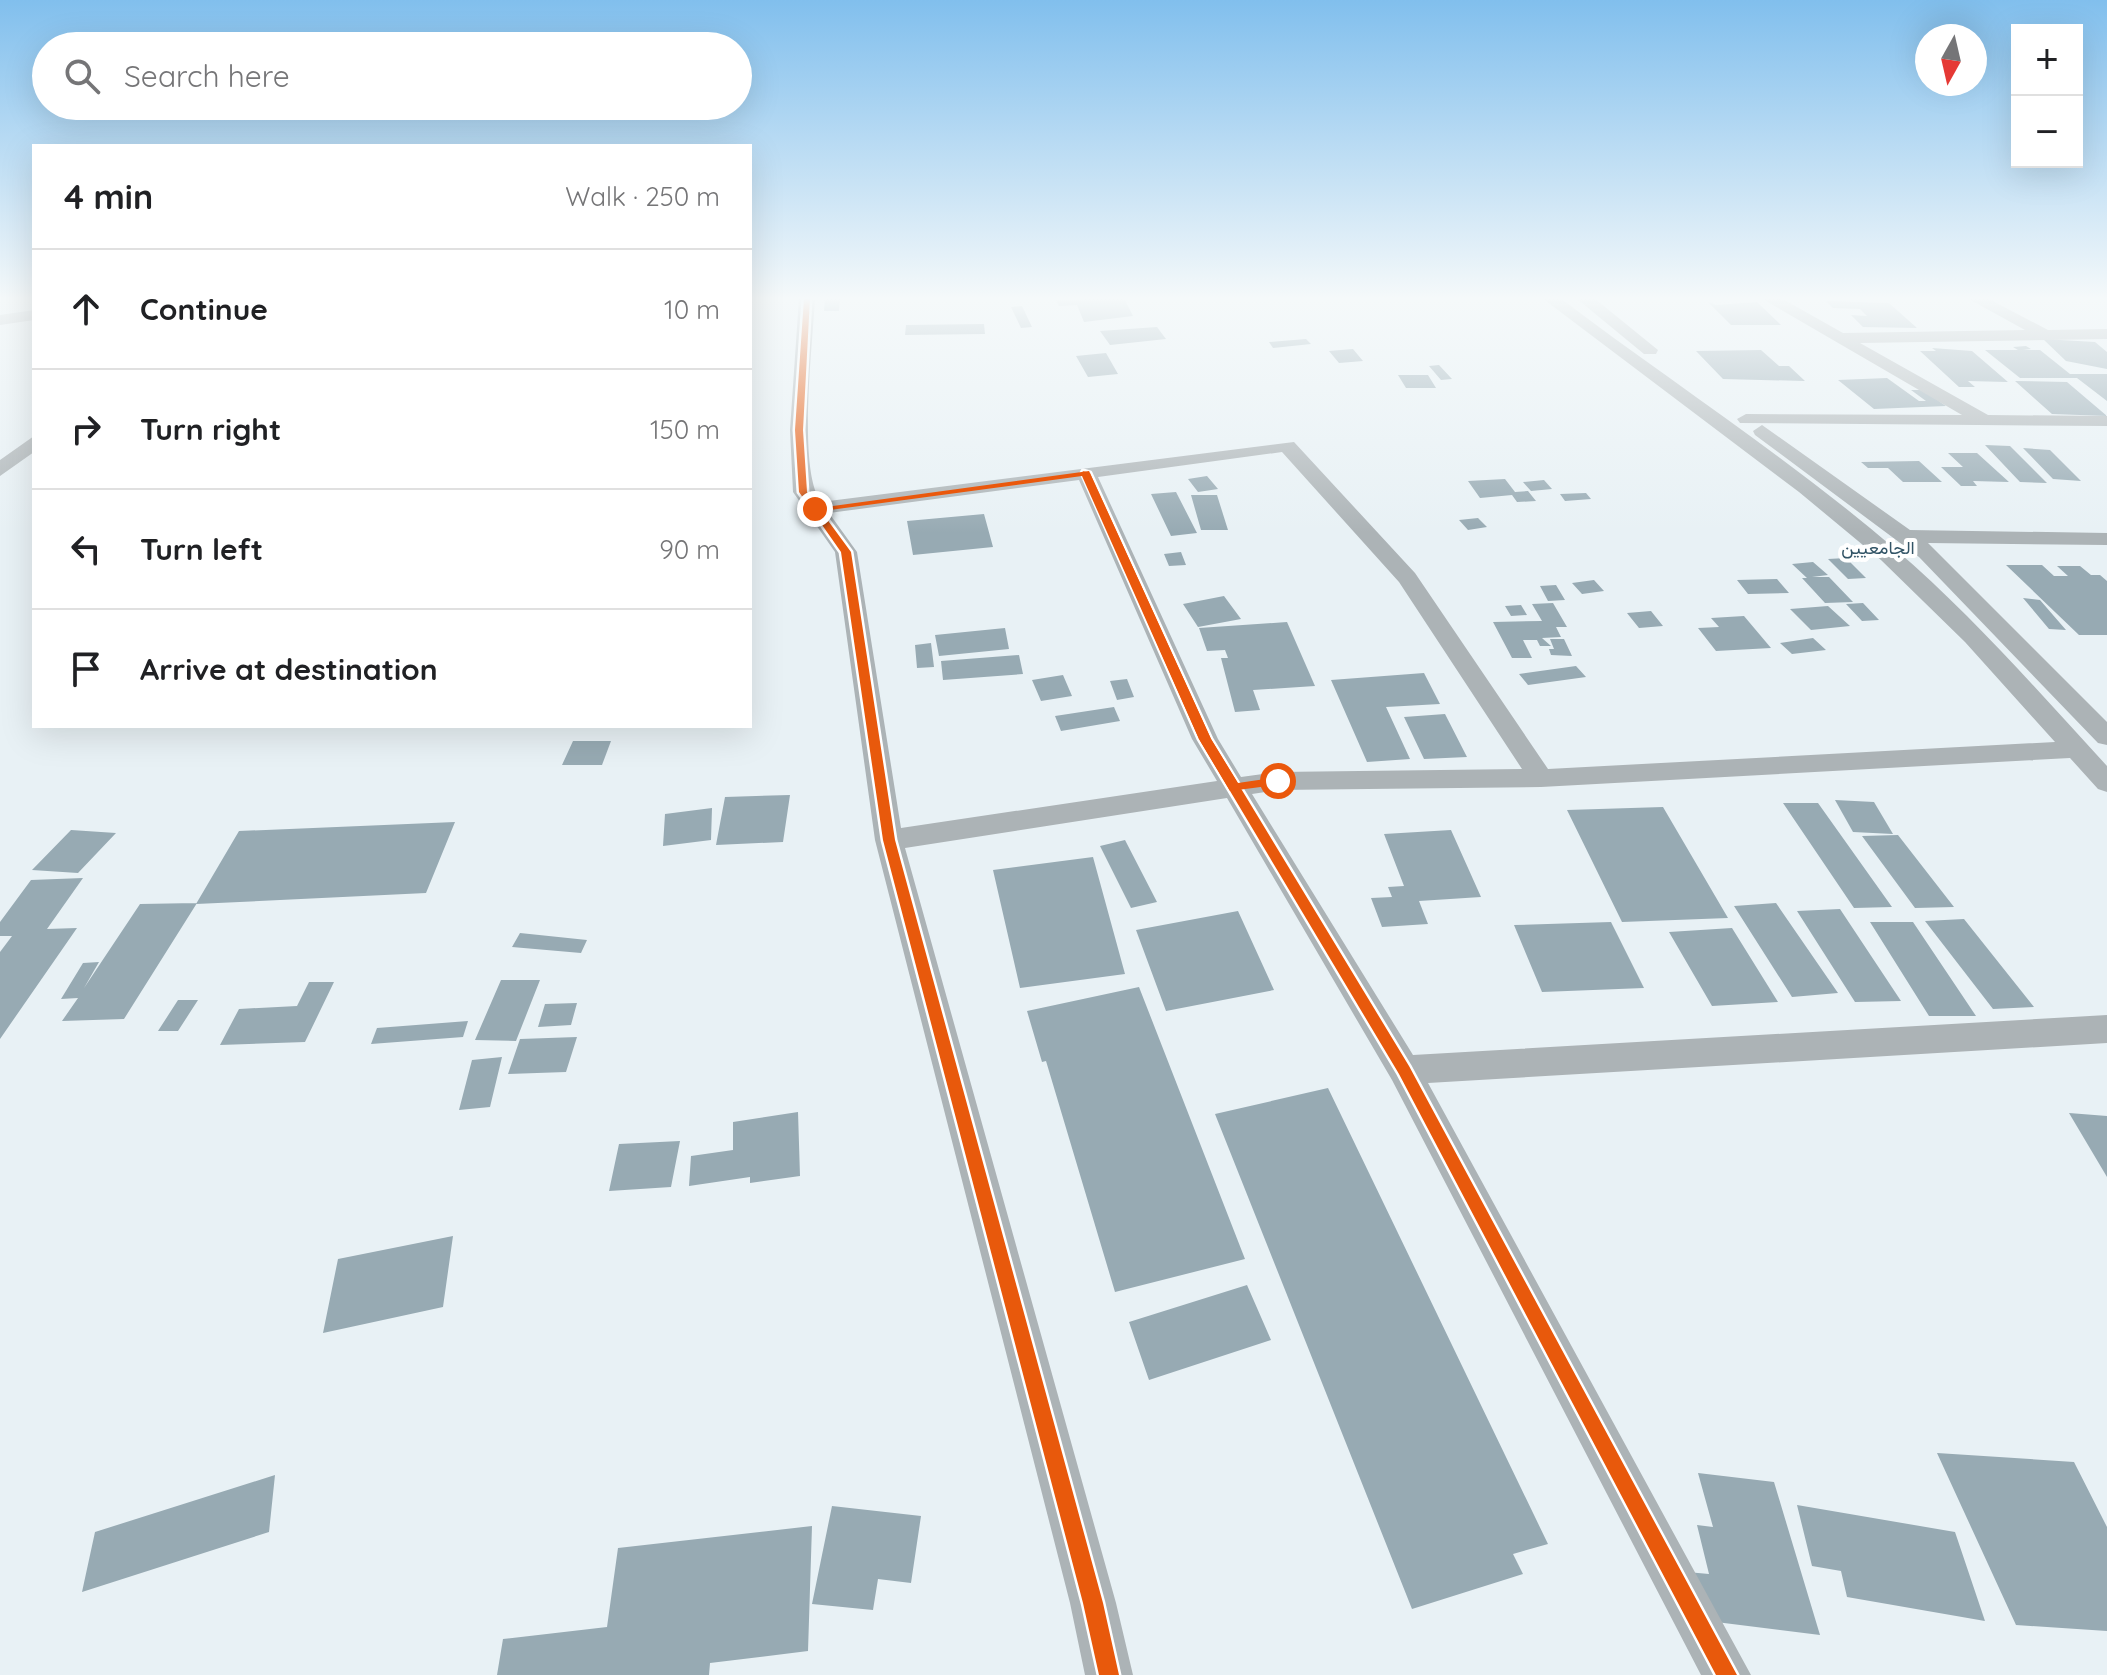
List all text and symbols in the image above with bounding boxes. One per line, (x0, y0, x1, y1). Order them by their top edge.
north arrow (1915, 24, 1987, 96)
map controls (2011, 24, 2083, 168)
button: + (2011, 24, 2083, 96)
search box (32, 32, 752, 120)
icon: search (60, 54, 104, 98)
text: Search here (124, 57, 290, 95)
button: − (2011, 96, 2083, 168)
text: 4 min (64, 175, 153, 218)
text: Walk · 250 m (565, 180, 720, 213)
icon: ahead (64, 287, 108, 331)
text: Continue (140, 290, 268, 328)
text: 10 m (664, 293, 720, 326)
icon: right (64, 407, 108, 451)
text: Turn right (140, 410, 281, 448)
text: 150 m (650, 413, 720, 446)
route end (797, 491, 833, 527)
icon: left (64, 527, 108, 571)
text: Turn left (140, 530, 263, 568)
text: 90 m (659, 533, 720, 566)
district label: الجامعيين (1841, 536, 1915, 559)
icon: arrive (64, 647, 108, 691)
text: Arrive at destination (140, 650, 438, 688)
route start (1260, 763, 1296, 799)

